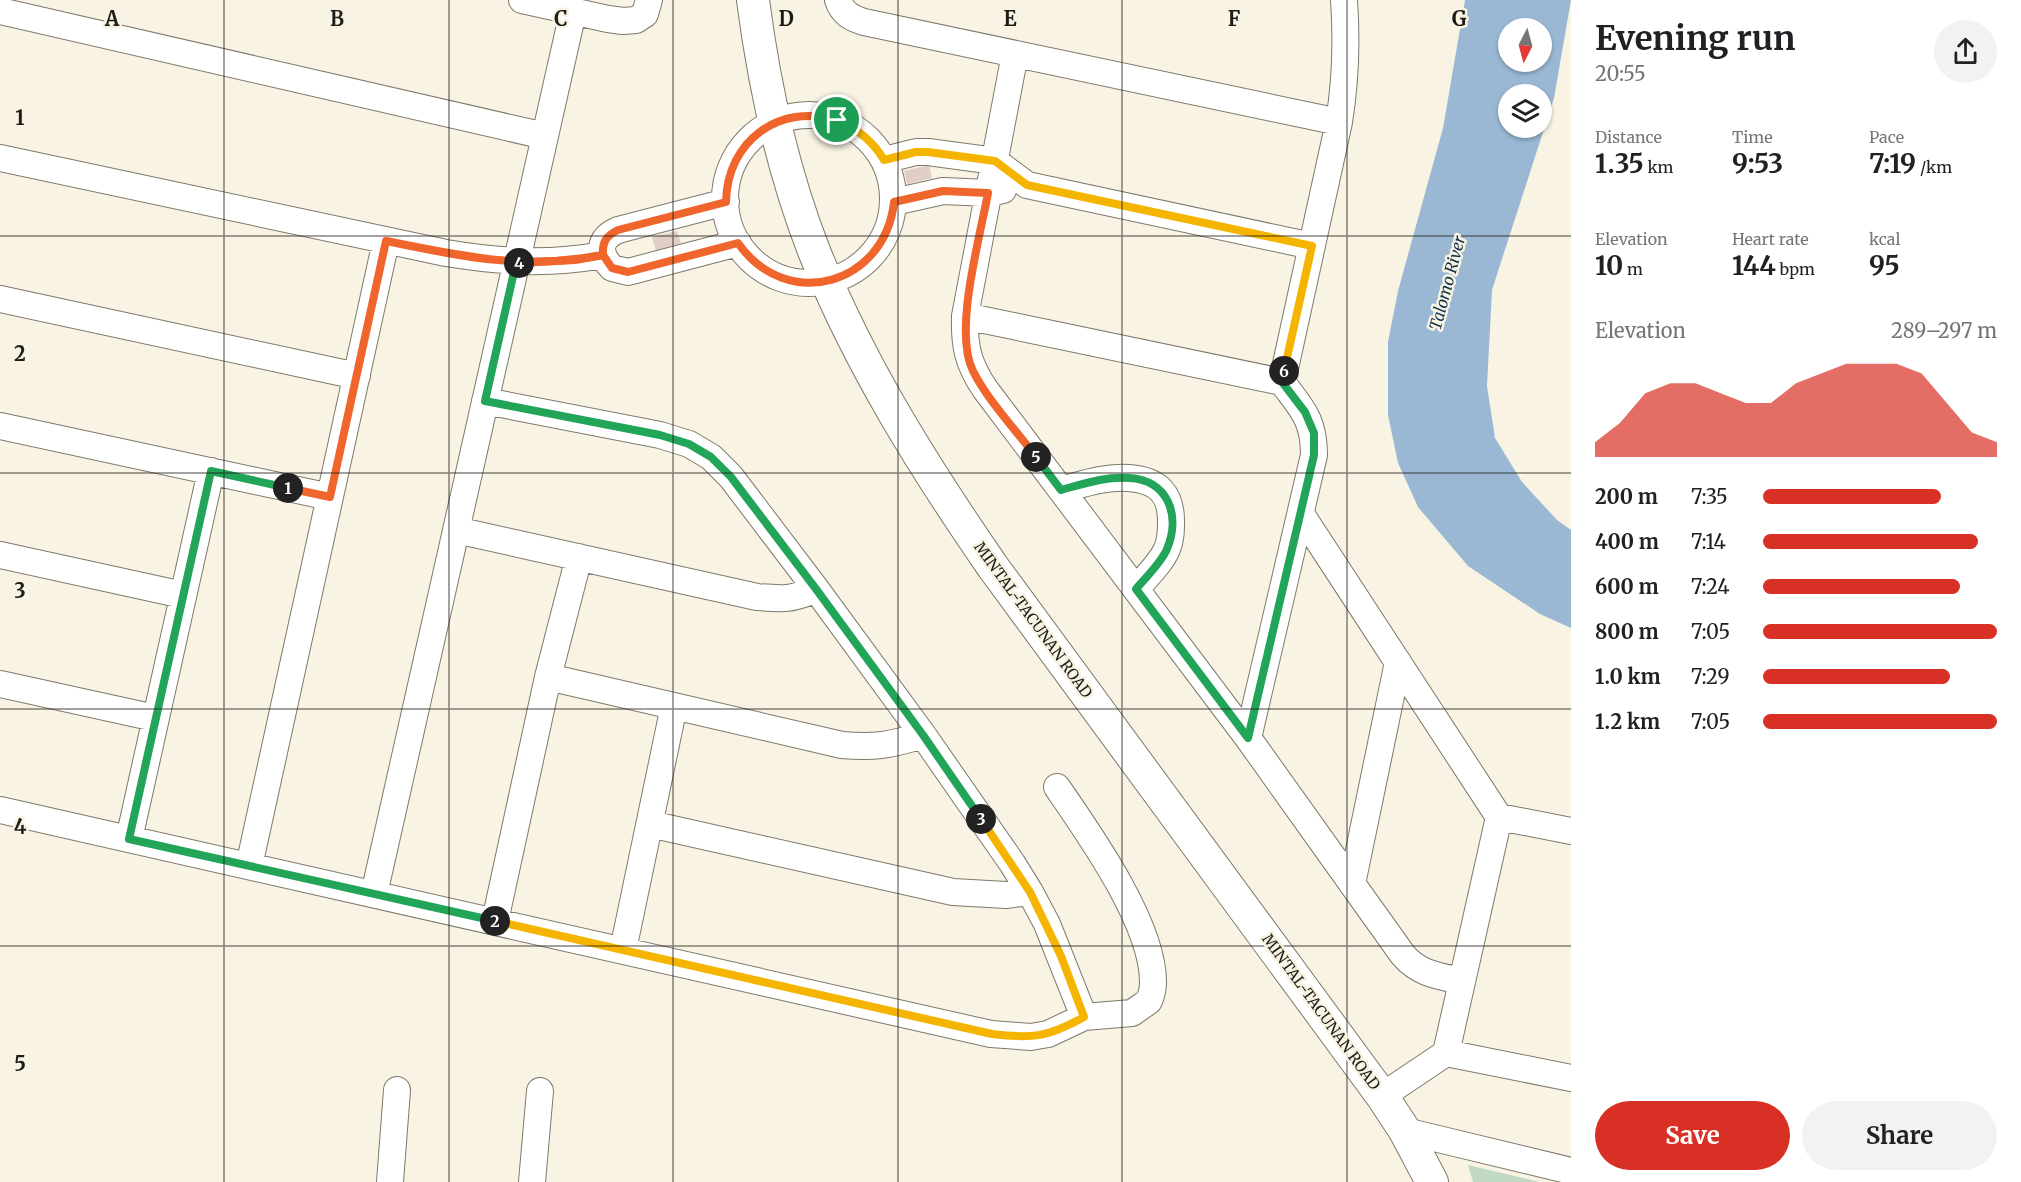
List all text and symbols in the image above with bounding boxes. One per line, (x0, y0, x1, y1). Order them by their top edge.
text: A (104, 6, 120, 31)
text: B (330, 6, 344, 31)
text: C (554, 6, 568, 31)
text: D (778, 6, 794, 31)
text: E (1003, 6, 1017, 31)
text: F (1228, 6, 1241, 31)
text: G (1452, 6, 1467, 31)
north arrow (1498, 18, 1552, 72)
map controls (1498, 18, 1552, 138)
text: Evening run (1595, 18, 1795, 59)
button: share (1934, 20, 1997, 83)
text: 20:55 (1595, 61, 1646, 86)
button: layers (1498, 84, 1552, 138)
pin (811, 94, 862, 145)
icon: arrive (820, 103, 853, 136)
text: 1 (15, 105, 25, 130)
text: Distance (1595, 127, 1662, 147)
text: Time (1732, 127, 1773, 147)
text: Pace (1869, 127, 1904, 147)
text: 1.35 (1595, 147, 1644, 180)
text: 9:53 (1732, 147, 1783, 180)
text: 7:19 (1869, 147, 1916, 180)
text: km (1644, 157, 1673, 177)
text: /km (1916, 157, 1952, 177)
text: Elevation (1595, 229, 1668, 249)
text: Heart rate (1732, 229, 1809, 249)
text: kcal (1869, 229, 1900, 249)
water label: Talomo River (1425, 233, 1469, 332)
pin: 4 (504, 248, 534, 278)
text: 10 (1595, 249, 1623, 282)
text: 144 (1732, 249, 1776, 282)
text: 95 (1869, 249, 1900, 282)
text: 4 (514, 253, 524, 273)
text: m (1623, 259, 1643, 279)
text: bpm (1776, 259, 1815, 279)
text: Elevation (1595, 318, 1686, 343)
text: 289–297 m (1891, 318, 1997, 343)
text: 2 (14, 341, 26, 366)
pin: 6 (1269, 356, 1299, 386)
text: 6 (1279, 361, 1289, 381)
pin: 5 (1021, 442, 1051, 472)
text: 5 (1031, 447, 1041, 467)
pin: 1 (273, 473, 303, 503)
text: 1 (284, 478, 292, 498)
text: 200 m (1595, 484, 1658, 509)
text: 7:35 (1691, 484, 1728, 509)
text: 400 m (1595, 529, 1659, 554)
text: 7:14 (1691, 529, 1726, 554)
street label: MINTAL-TACUNAN ROAD (970, 538, 1096, 702)
text: 600 m (1595, 574, 1659, 599)
text: 7:24 (1691, 574, 1730, 599)
text: 3 (14, 578, 26, 603)
text: 800 m (1595, 619, 1659, 644)
text: 7:05 (1691, 619, 1730, 644)
text: 1.0 km (1595, 664, 1661, 689)
text: 7:29 (1691, 664, 1730, 689)
text: 1.2 km (1595, 709, 1660, 734)
text: 7:05 (1691, 709, 1730, 734)
pin: 3 (966, 804, 996, 834)
text: 3 (976, 809, 986, 829)
text: 4 (14, 814, 27, 839)
pin: 2 (480, 906, 510, 936)
text: 2 (490, 911, 500, 931)
street label: MINTAL-TACUNAN ROAD (1258, 930, 1384, 1094)
text: 5 (14, 1051, 26, 1076)
button: Save (1595, 1101, 1790, 1170)
button: Share (1802, 1101, 1997, 1170)

